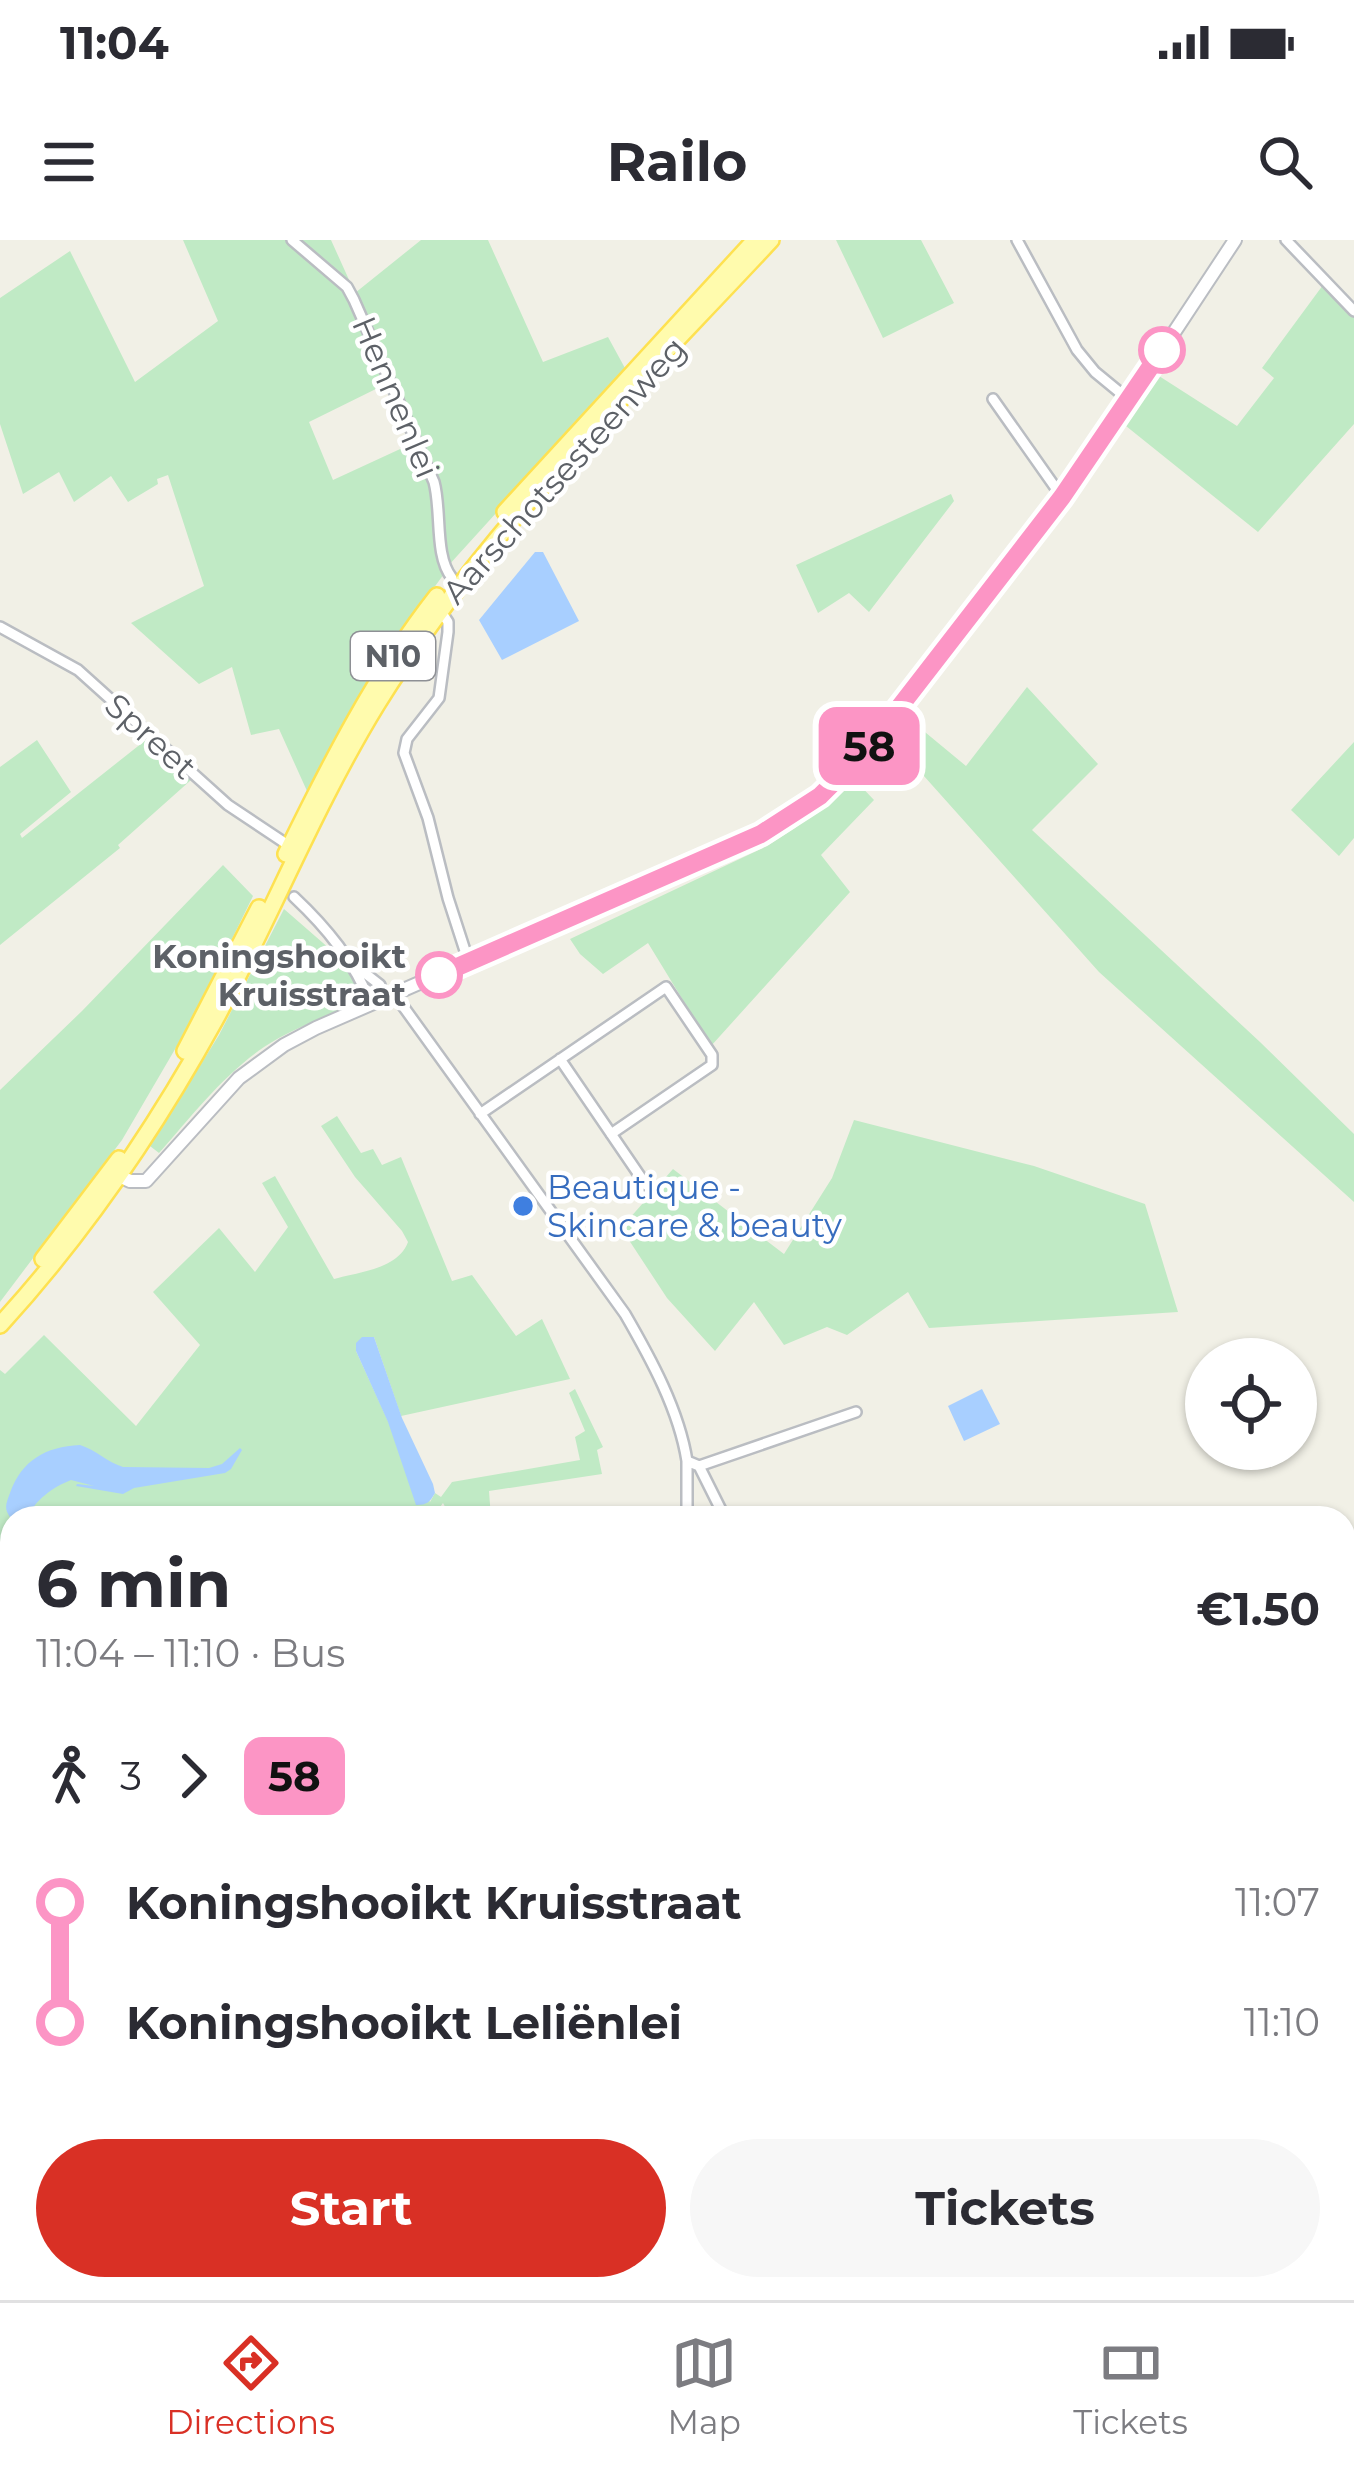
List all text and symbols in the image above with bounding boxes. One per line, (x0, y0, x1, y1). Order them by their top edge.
text: 11:04 (60, 15, 169, 70)
icon: menu (36, 129, 102, 195)
text: Railo (607, 129, 747, 195)
icon: search (1252, 129, 1318, 195)
street label: Hennenlei (344, 310, 448, 484)
street label: Aarschotsesteenweg (434, 328, 694, 612)
unlabelled marker (1140, 328, 1184, 372)
road number: N10 (351, 632, 435, 680)
street label: Spreet (97, 685, 205, 787)
line badge: 58 (815, 707, 923, 785)
text: 58 (843, 720, 895, 772)
place label: Koningshooikt Kruisstraat (152, 936, 406, 1014)
marker: Koningshooikt Kruisstraat (417, 953, 461, 997)
place label: Beautique - Skincare & beauty (547, 1167, 842, 1245)
marker: Beautique - Skincare & beauty (510, 1193, 536, 1219)
map controls (1185, 1338, 1317, 1470)
button: locate (1185, 1338, 1317, 1470)
text: 6 min (36, 1543, 231, 1624)
text: €1.50 (1196, 1581, 1320, 1636)
text: 11:04 – 11:10 · Bus (36, 1629, 345, 1677)
icon: walk (36, 1743, 102, 1809)
icon: forward (160, 1743, 226, 1809)
text: 58 (268, 1750, 321, 1802)
text: 3 (120, 1752, 142, 1800)
text: Koningshooikt Kruisstraat (126, 1875, 741, 1930)
text: 11:07 (1235, 1878, 1320, 1926)
text: Koningshooikt Leliënlei (126, 1995, 682, 2050)
text: 11:10 (1244, 1998, 1320, 2046)
button: Start (36, 2139, 666, 2277)
button: Tickets (690, 2139, 1320, 2277)
tab: Directions (166, 2330, 335, 2442)
tab: Map (668, 2330, 741, 2442)
tab: Tickets (1073, 2330, 1188, 2442)

